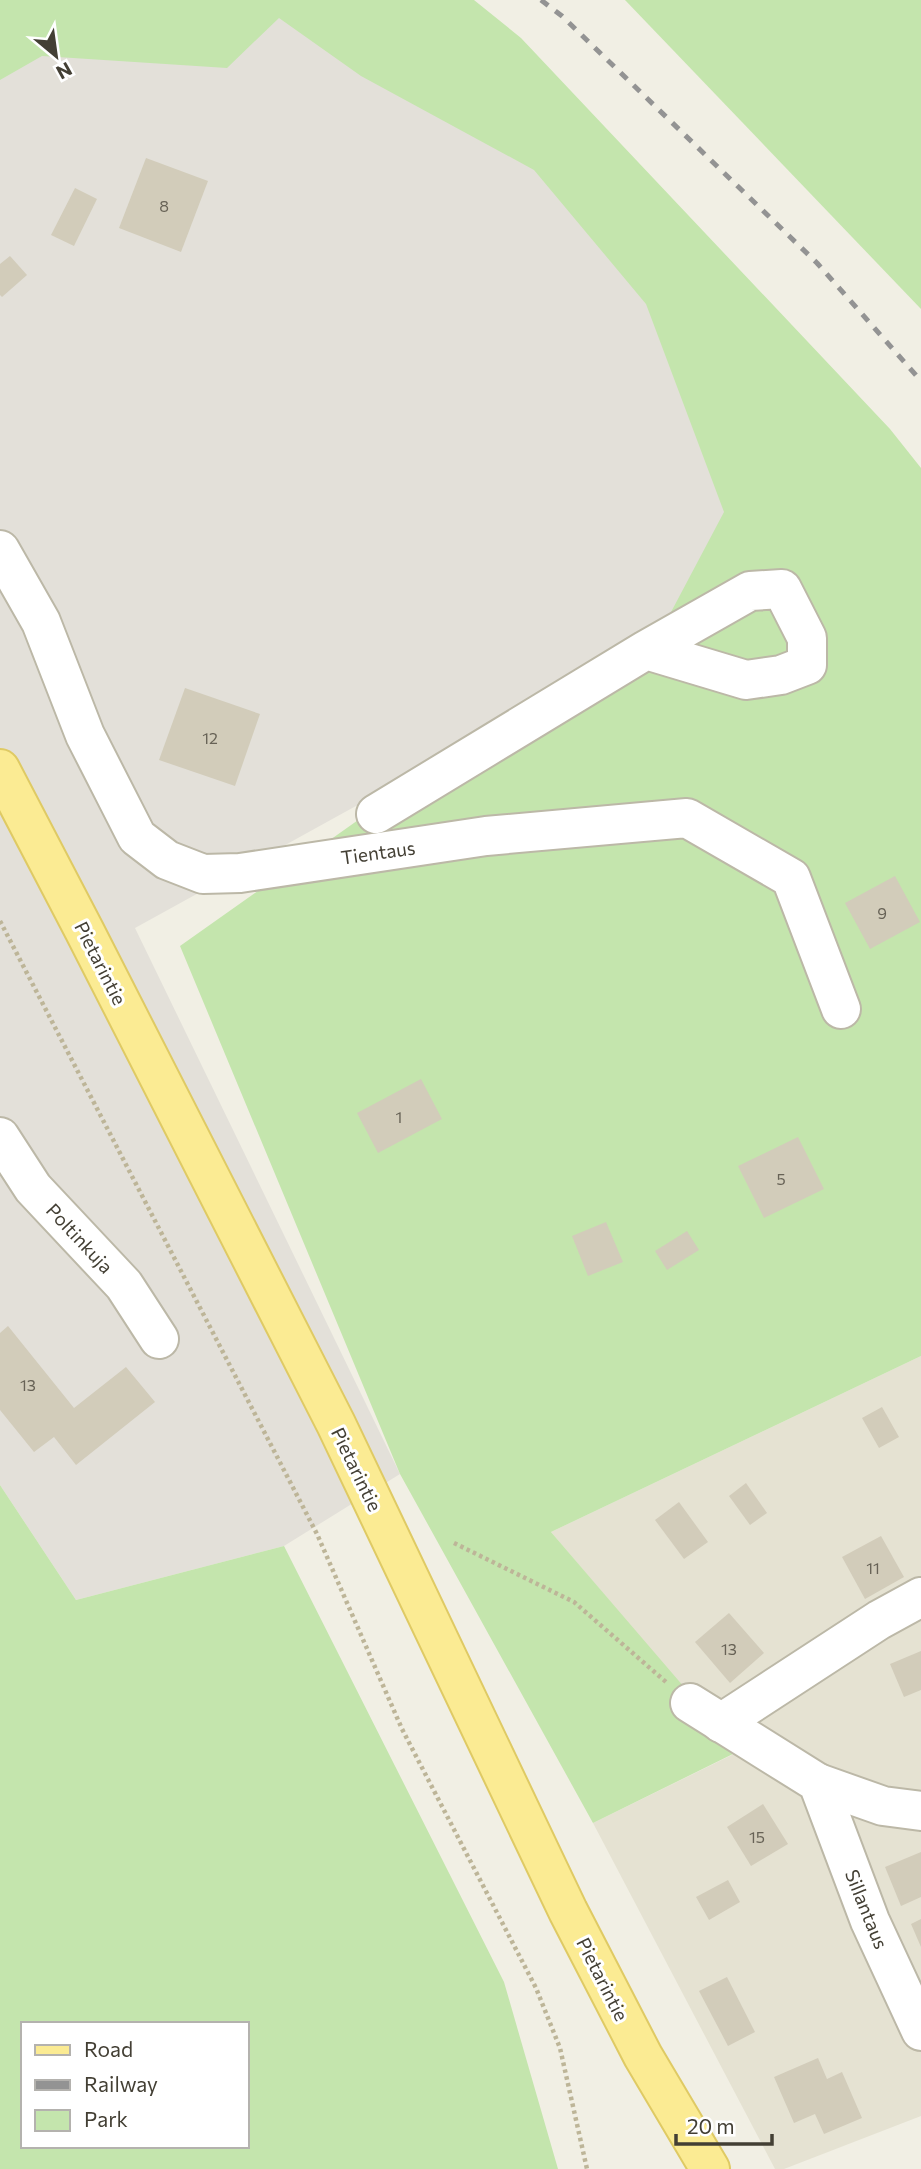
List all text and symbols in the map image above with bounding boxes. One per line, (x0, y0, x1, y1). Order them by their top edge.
north arrow (21, 21, 91, 91)
text: N (53, 58, 76, 85)
house number: 8 (159, 196, 169, 215)
house number: 12 (202, 728, 218, 747)
street label: Tientaus (339, 835, 417, 869)
house number: 9 (877, 903, 887, 922)
street label: Pietarintie (70, 917, 132, 1009)
house number: 1 (396, 1107, 402, 1126)
house number: 5 (776, 1169, 786, 1188)
street label: Poltinkuja (42, 1198, 118, 1278)
house number: 13 (20, 1375, 36, 1394)
street label: Pietarintie (327, 1423, 387, 1515)
house number: 11 (866, 1558, 880, 1577)
house number: 13 (721, 1639, 737, 1658)
house number: 15 (749, 1827, 765, 1846)
street label: Sillantaus (841, 1866, 893, 1952)
street label: Pietarintie (572, 1933, 634, 2025)
legend (21, 2022, 248, 2148)
text: Road (84, 2036, 133, 2061)
text: Railway (84, 2071, 158, 2096)
scale bar (676, 2102, 772, 2146)
text: Park (84, 2106, 128, 2131)
text: 20 m (687, 2113, 735, 2138)

